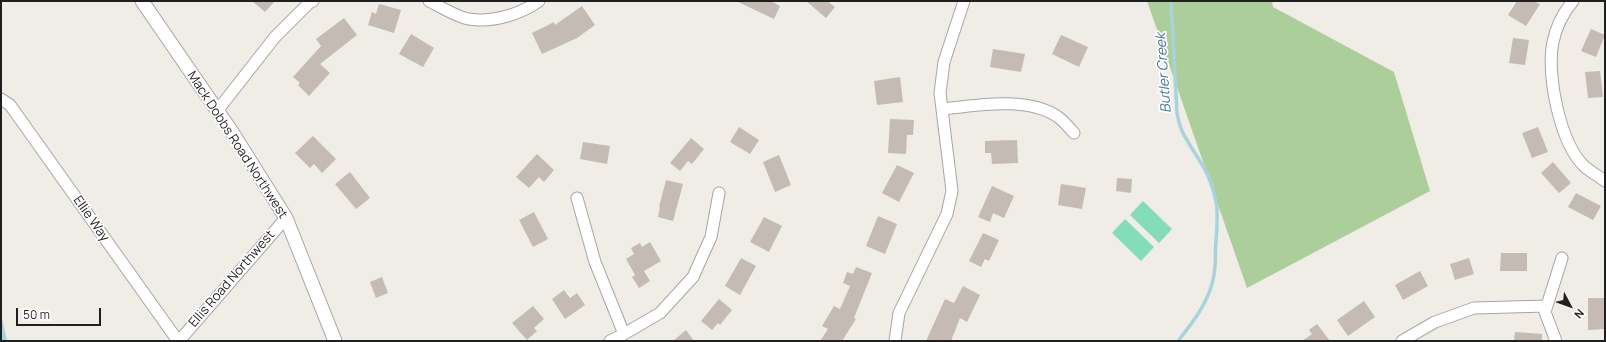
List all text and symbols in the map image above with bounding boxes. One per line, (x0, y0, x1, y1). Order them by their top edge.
water label: Butler Creek (1153, 32, 1175, 114)
street label: Mack Dobbs Road Northwest (183, 68, 291, 222)
street label: Ellie Way (70, 193, 112, 245)
street label: Ellis Road Northwest (186, 228, 278, 330)
north arrow (1550, 286, 1590, 326)
scale bar (18, 300, 103, 326)
text: 50 m (23, 306, 50, 323)
text: N (1571, 306, 1588, 322)

